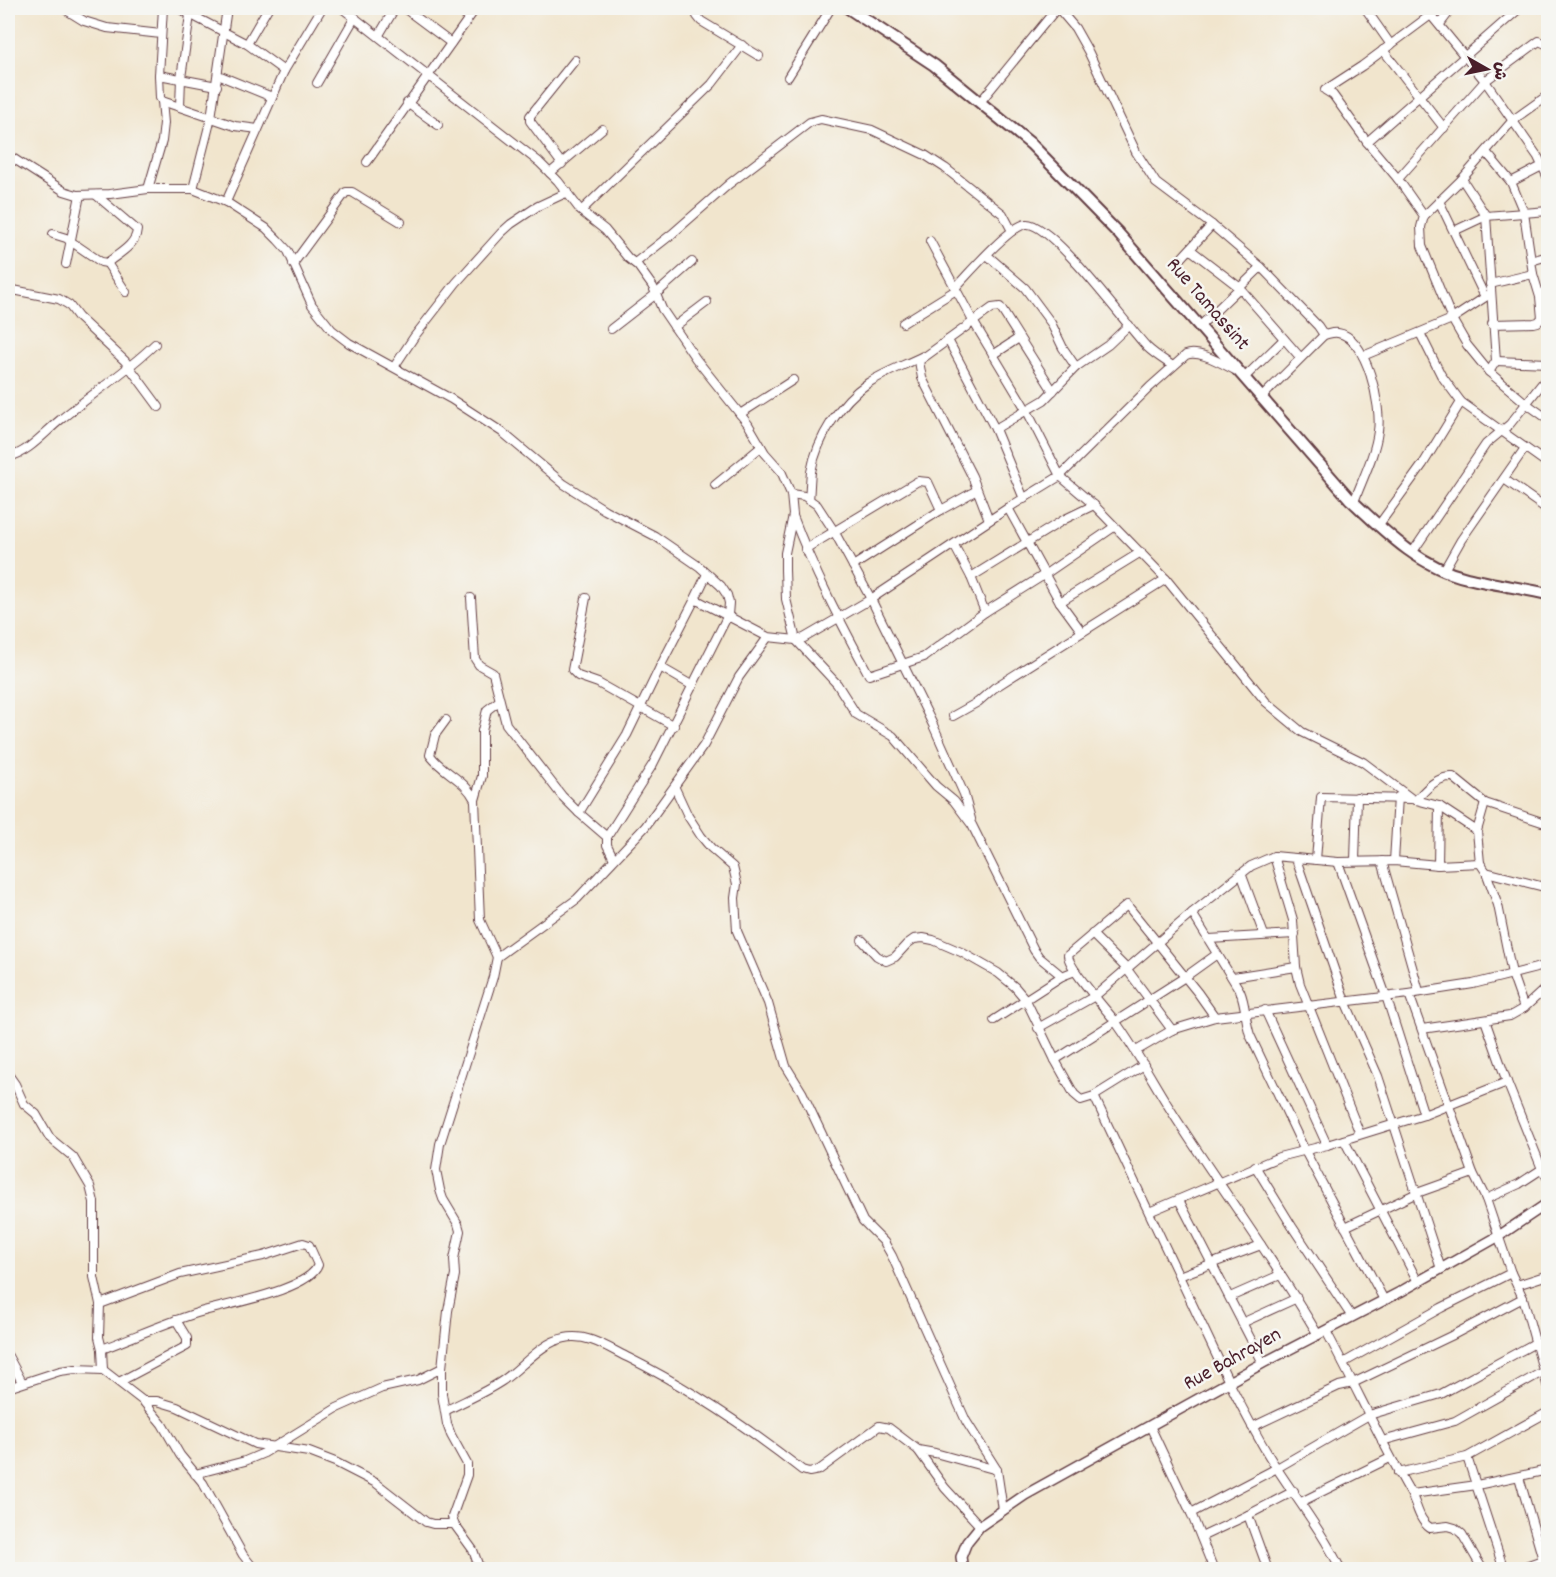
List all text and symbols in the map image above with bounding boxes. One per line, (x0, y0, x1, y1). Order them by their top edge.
north arrow (1457, 39, 1517, 99)
text: ش (1487, 60, 1512, 81)
street label: Rue Tamassint (1158, 252, 1256, 358)
street label: Rue Bahrayen (1179, 1321, 1287, 1399)

